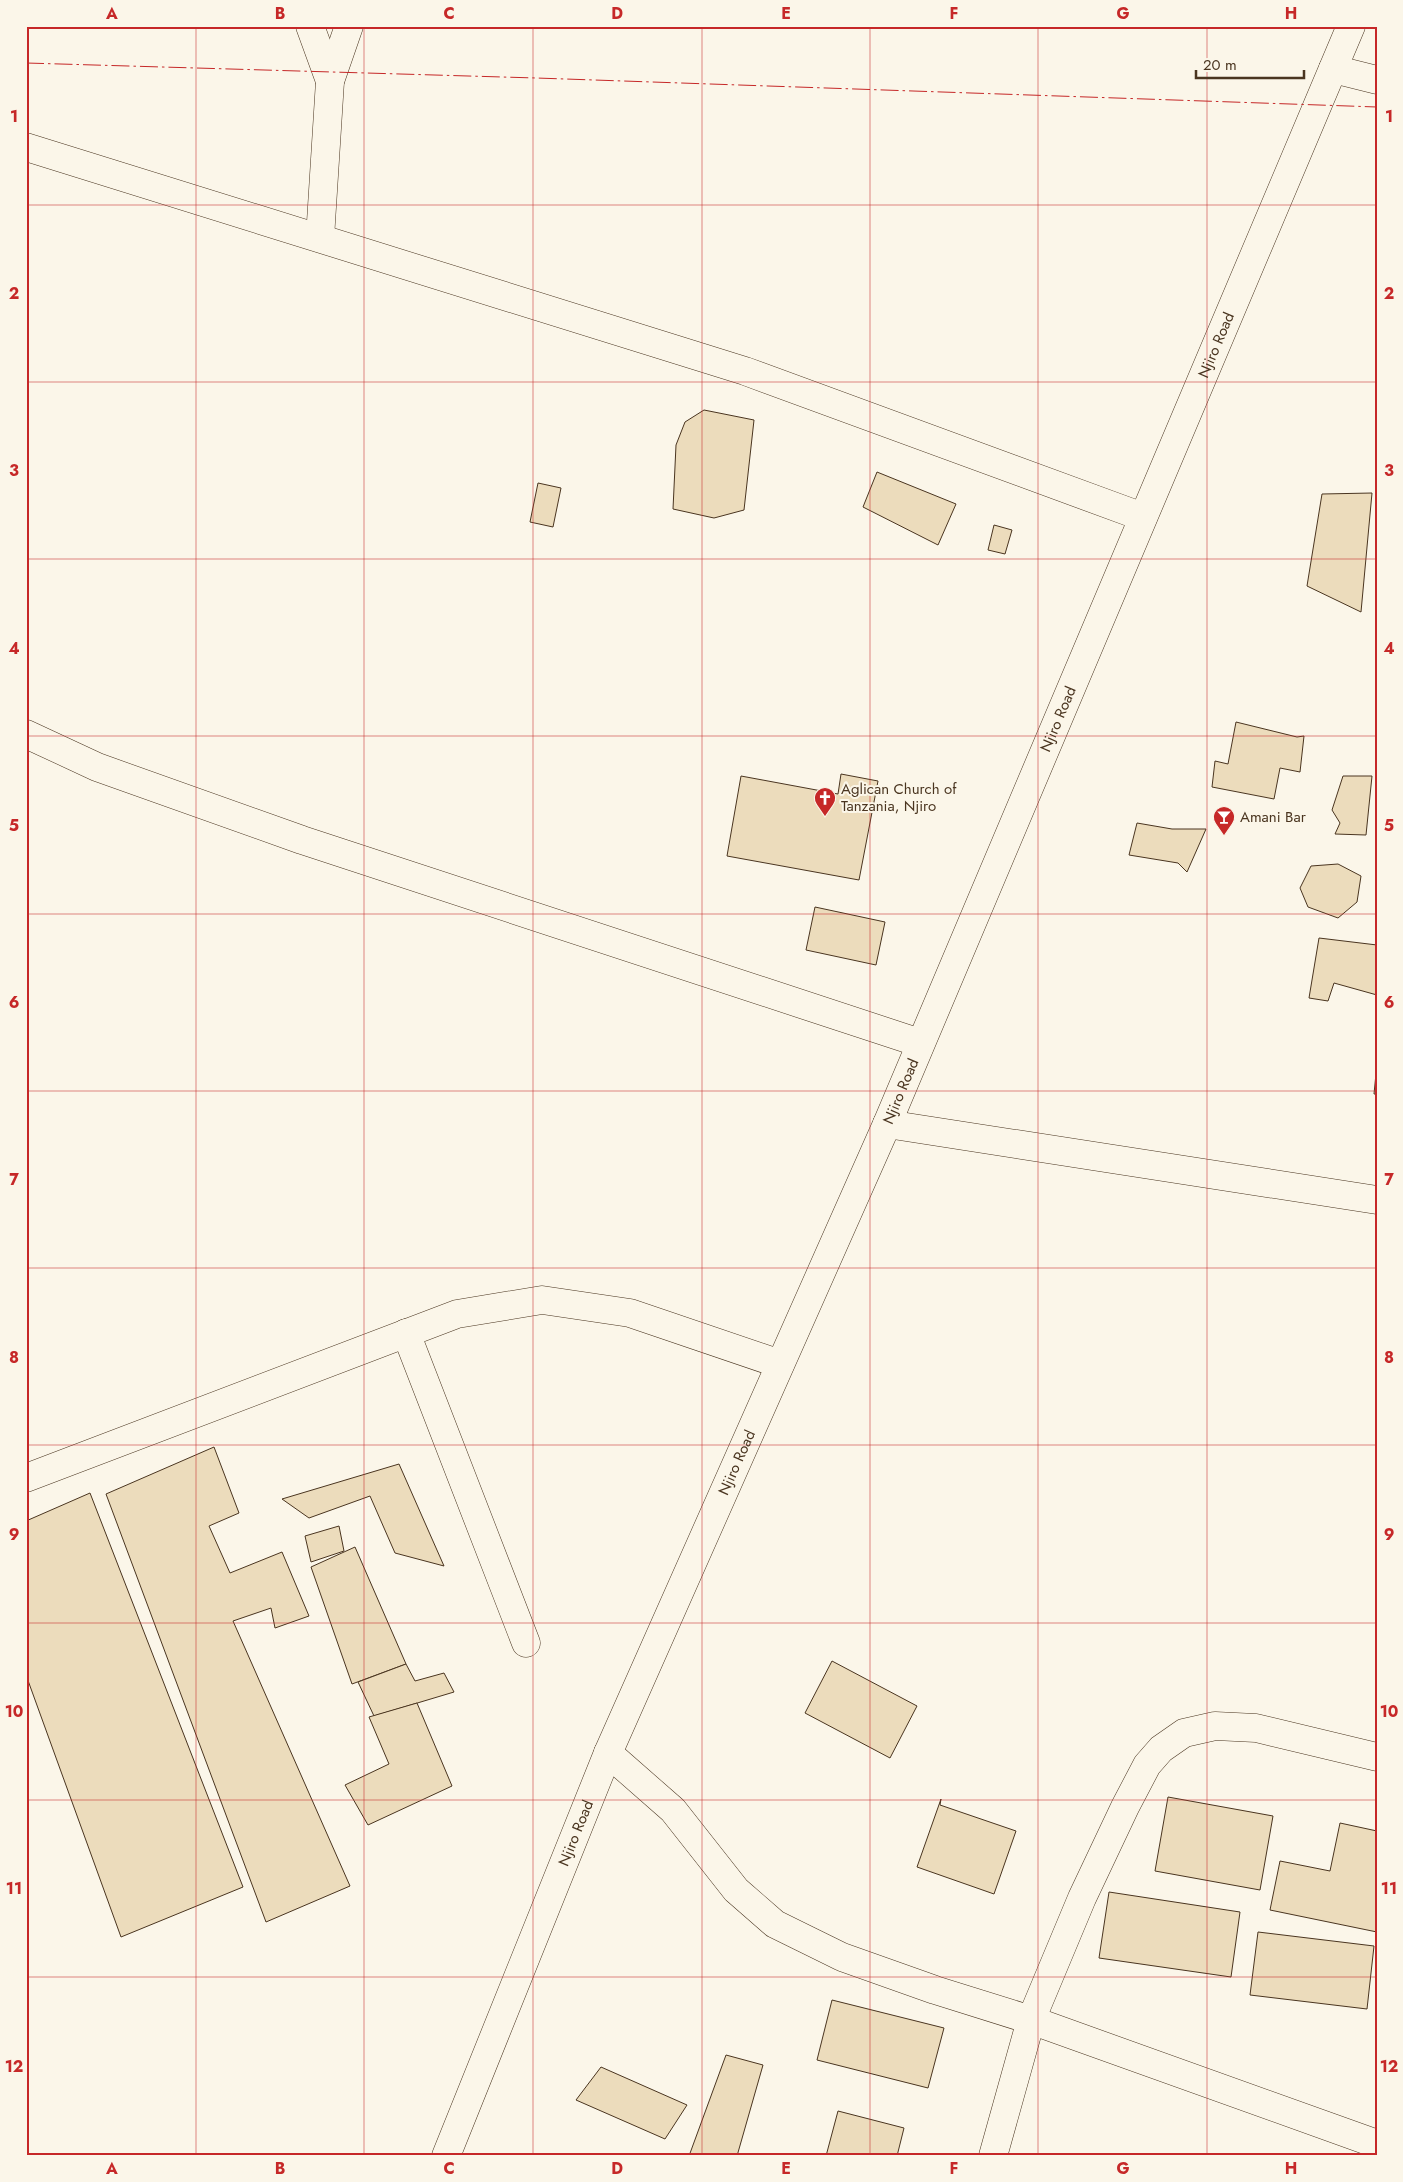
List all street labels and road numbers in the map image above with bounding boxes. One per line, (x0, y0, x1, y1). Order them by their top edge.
street label: Njiro Road (1193, 309, 1240, 381)
street label: Njiro Road (1034, 683, 1082, 755)
street label: Njiro Road (877, 1055, 924, 1127)
street label: Njiro Road (713, 1426, 761, 1499)
street label: Njiro Road (553, 1797, 599, 1869)

